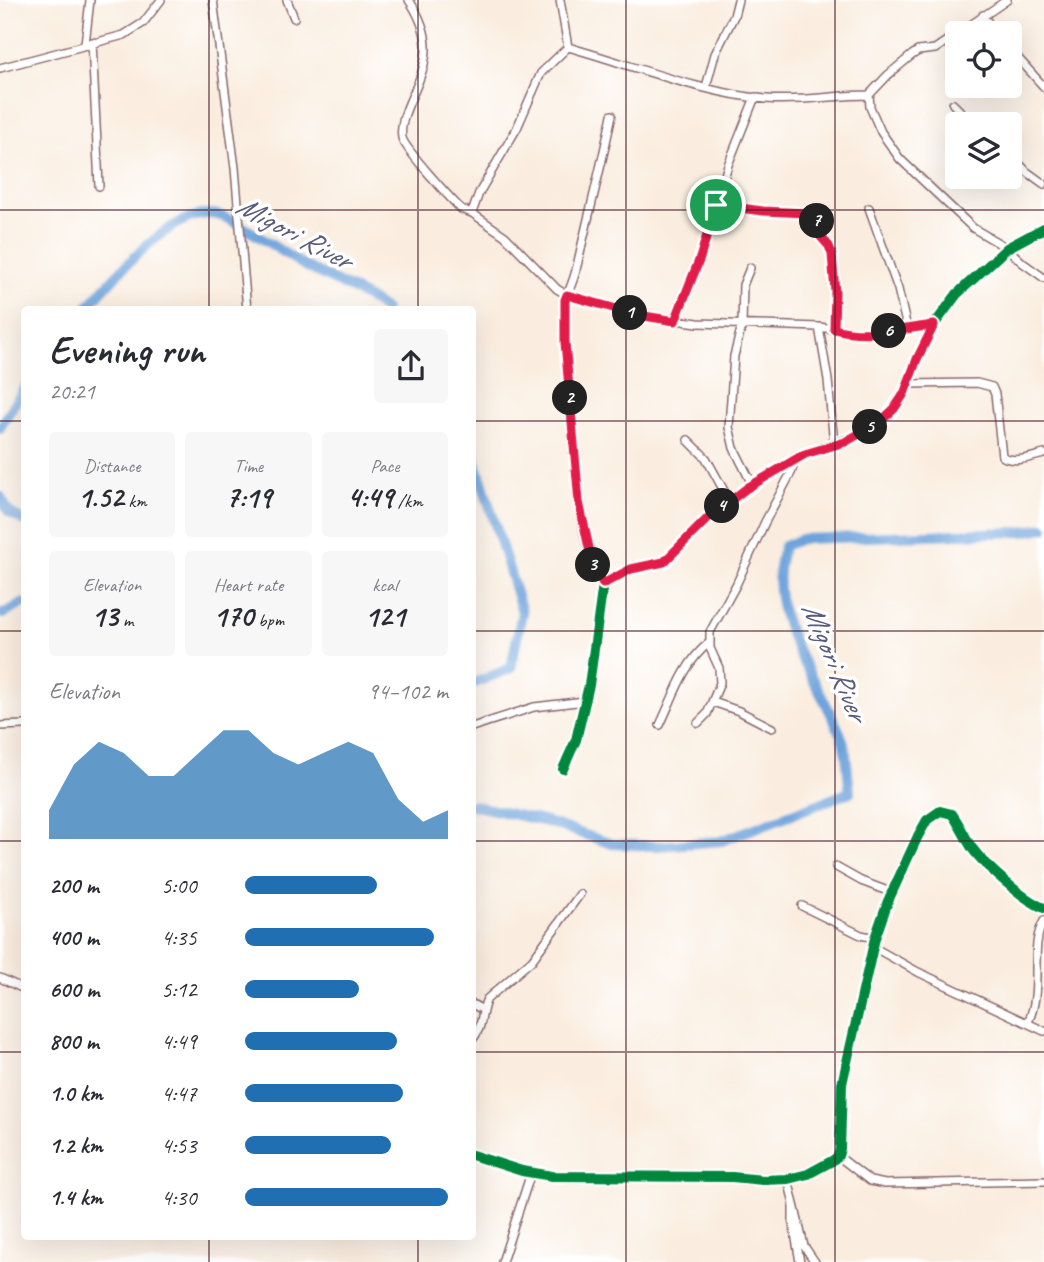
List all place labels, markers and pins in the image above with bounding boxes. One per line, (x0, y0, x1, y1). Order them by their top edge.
pin (686, 175, 746, 235)
pin: 7 (800, 204, 834, 238)
pin: 1 (612, 296, 648, 330)
pin: 6 (872, 314, 906, 348)
pin: 2 (552, 380, 588, 416)
pin: 5 (852, 410, 888, 444)
pin: 4 (704, 489, 740, 524)
pin: 3 (576, 548, 610, 582)

